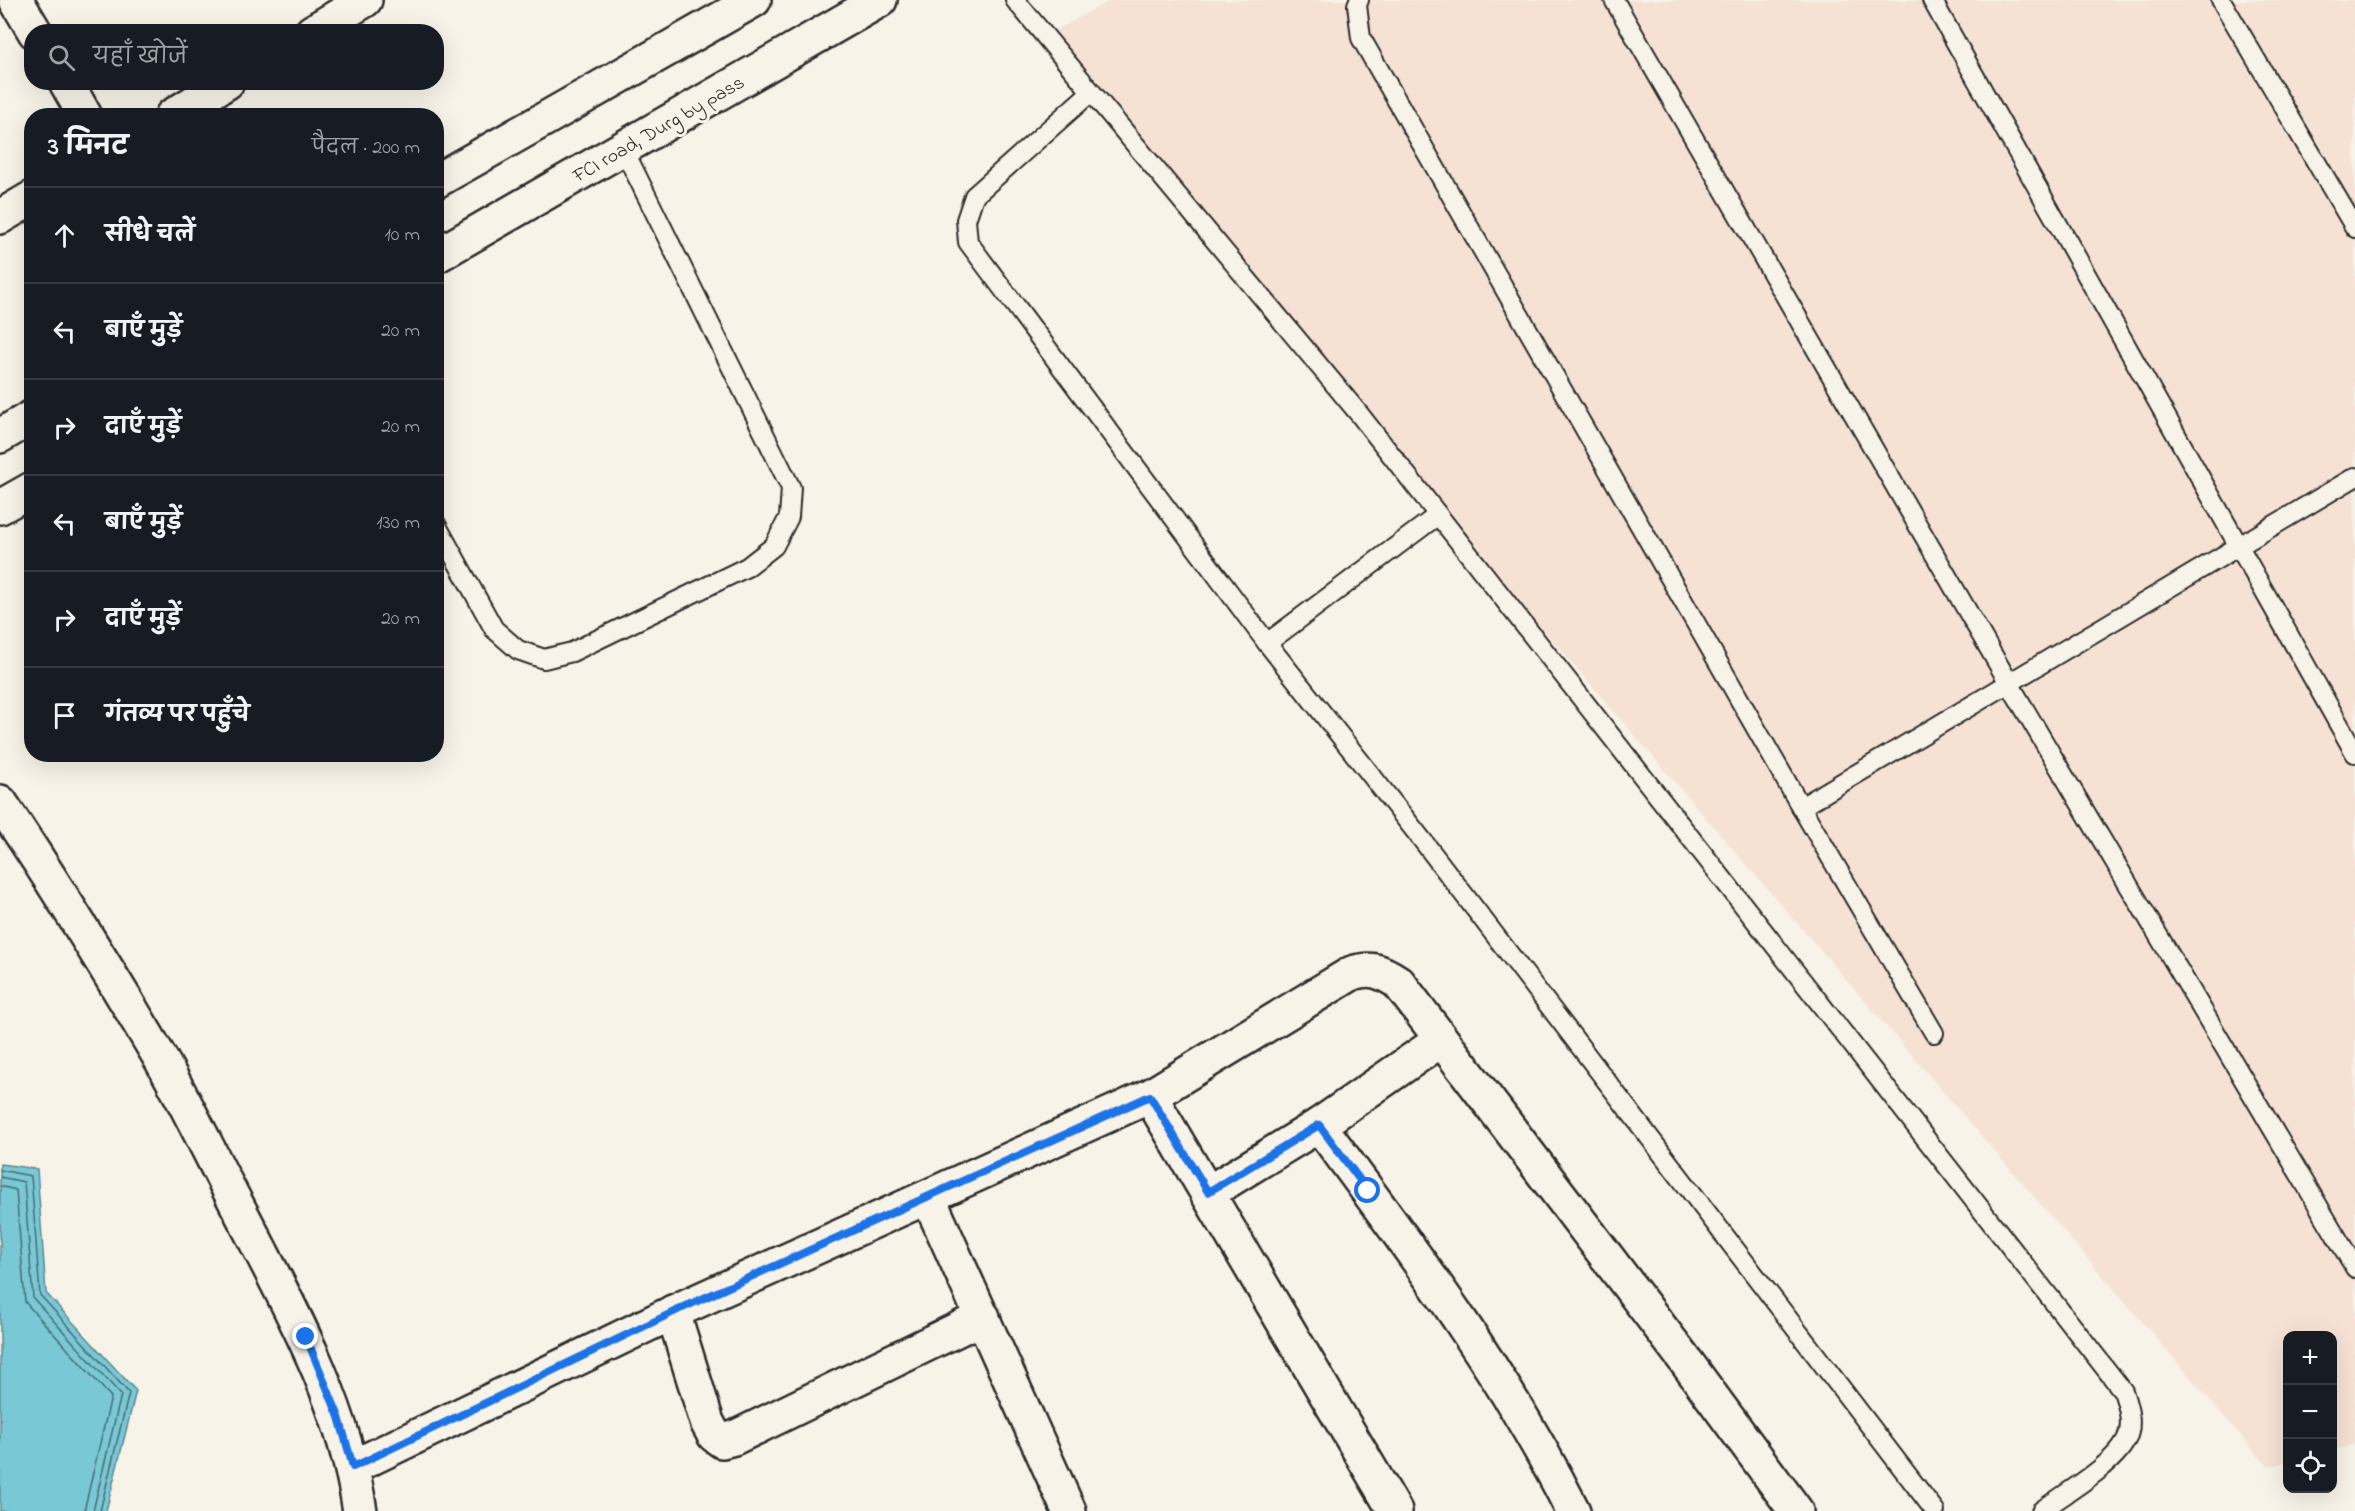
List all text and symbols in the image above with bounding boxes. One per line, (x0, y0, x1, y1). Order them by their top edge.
search box (24, 24, 444, 90)
icon: search (45, 41, 78, 74)
text: यहाँ खोजें (93, 42, 187, 74)
street label: FCI road, Durg by pass (567, 69, 751, 193)
text: 3 मिनट (48, 129, 128, 167)
text: पैदल · 200 m (312, 134, 420, 163)
icon: ahead (48, 219, 81, 252)
text: सीधे चलें (105, 220, 195, 252)
text: 10 m (384, 221, 420, 250)
icon: left (48, 315, 81, 348)
text: बाएँ मुड़ें (105, 316, 182, 348)
text: 20 m (381, 317, 420, 346)
icon: right (48, 411, 81, 444)
text: दाएँ मुड़ें (105, 412, 181, 444)
text: 20 m (381, 413, 420, 442)
icon: left (48, 507, 81, 540)
text: बाएँ मुड़ें (105, 508, 182, 540)
text: 130 m (376, 509, 420, 538)
icon: right (48, 603, 81, 636)
text: दाएँ मुड़ें (105, 604, 181, 636)
text: 20 m (381, 605, 420, 634)
icon: arrive (48, 699, 81, 732)
text: गंतव्य पर पहुँचे (105, 700, 250, 732)
route start (1354, 1177, 1380, 1203)
route end (292, 1323, 318, 1349)
map controls (2283, 1331, 2337, 1493)
button: + (2283, 1331, 2337, 1385)
button: − (2283, 1385, 2337, 1439)
button: locate (2283, 1439, 2337, 1493)

